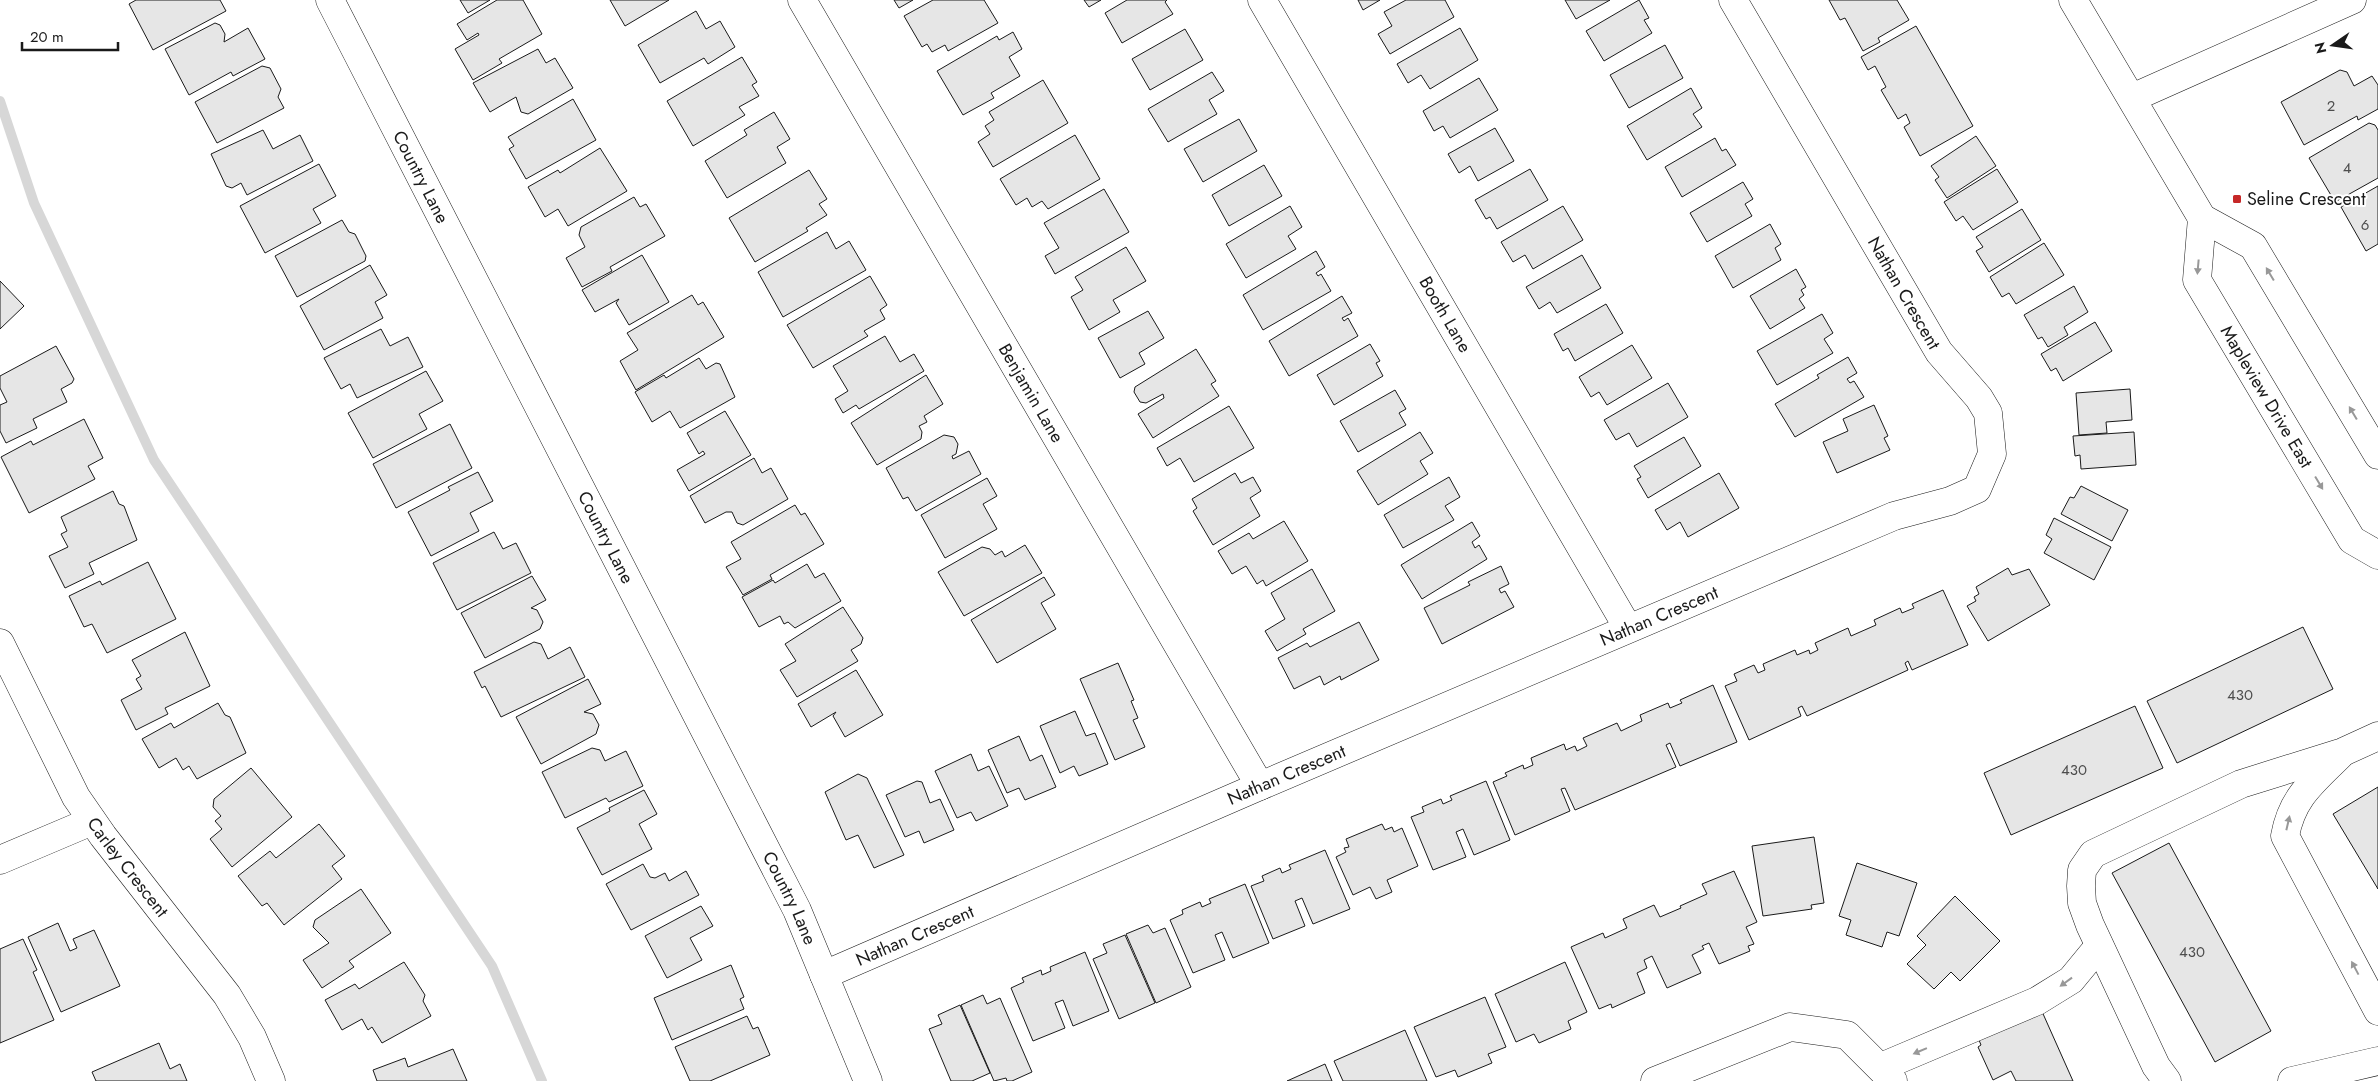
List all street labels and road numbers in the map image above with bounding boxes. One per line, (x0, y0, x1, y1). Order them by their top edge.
street label: Country Lane (386, 126, 455, 228)
street label: Nathan Crescent (1861, 232, 1947, 355)
street label: Booth Lane (1413, 271, 1478, 357)
street label: Mapleview Drive East (2214, 321, 2319, 473)
street label: Benjamin Lane (992, 339, 1070, 448)
street label: Country Lane (571, 487, 640, 588)
street label: Nathan Crescent (1596, 579, 1723, 653)
street label: Nathan Crescent (1223, 738, 1350, 812)
street label: Carley Crescent (81, 812, 175, 923)
street label: Country Lane (756, 847, 823, 949)
street label: Nathan Crescent (852, 898, 979, 973)

